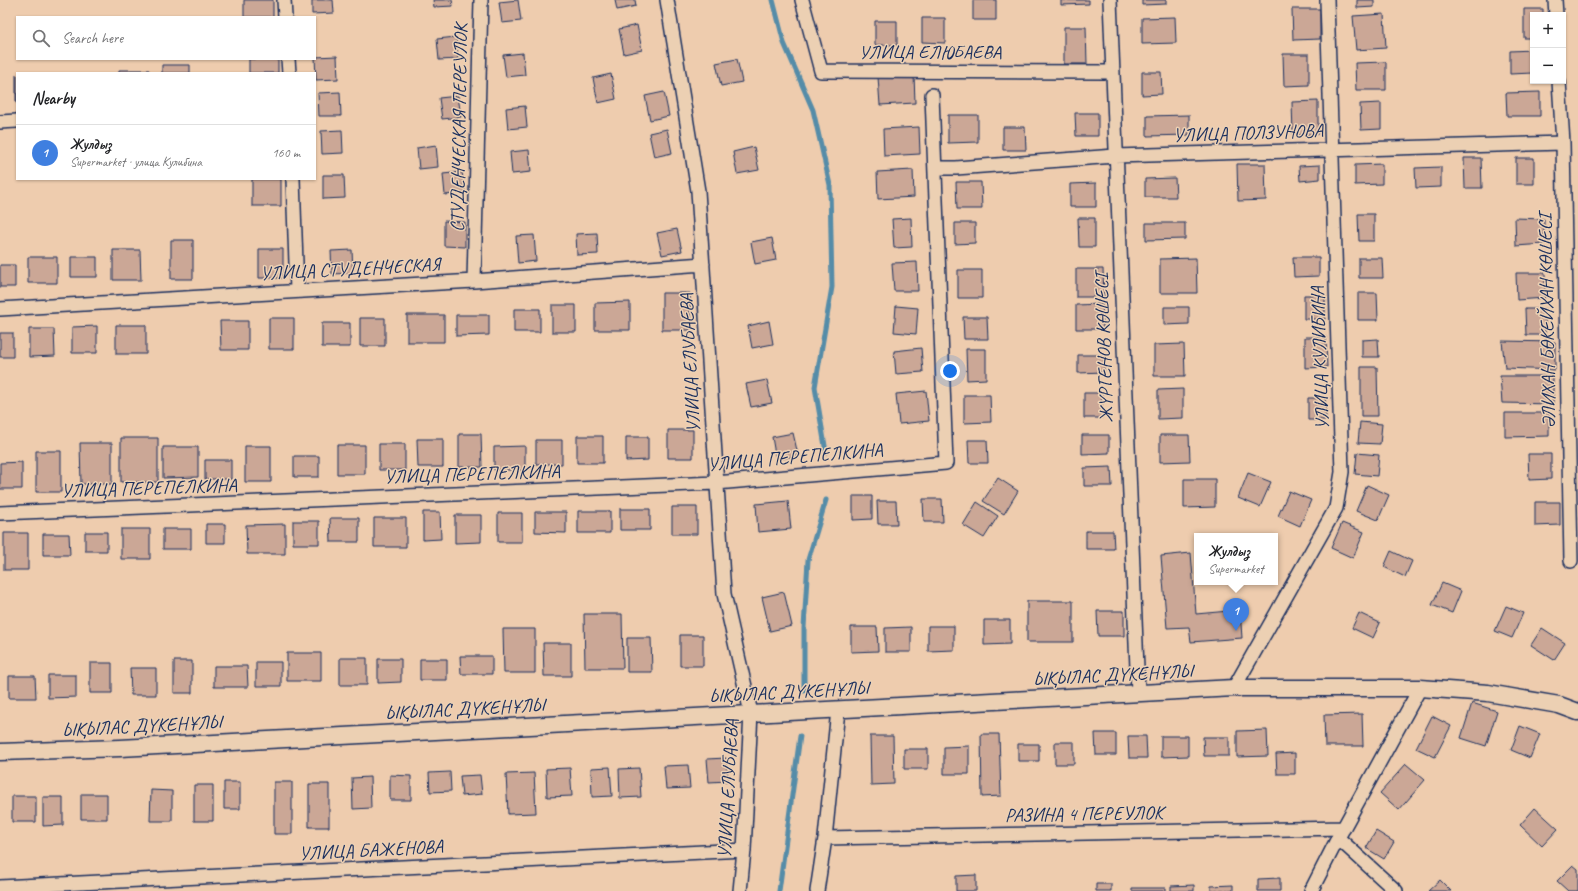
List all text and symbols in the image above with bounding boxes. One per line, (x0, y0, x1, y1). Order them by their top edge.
map controls (1530, 12, 1566, 84)
button: + (1530, 12, 1566, 48)
search box (16, 16, 316, 60)
street label: СТУДЕНЧЕСКАЯ ПЕРЕУЛОК (445, 20, 473, 232)
icon: search (30, 27, 52, 49)
text: Search here (62, 29, 123, 48)
street label: УЛИЦА ЕЛЮБАЕВА (859, 40, 1002, 64)
button: − (1530, 48, 1566, 84)
text: Nearby (32, 88, 75, 109)
street label: УЛИЦА ПОЛЗУНОВА (1173, 118, 1325, 148)
text: Жулдыз (70, 135, 111, 154)
text: 1 (42, 145, 48, 161)
text: 160 m (272, 145, 300, 161)
text: Supermarket · улица Кулибина (70, 154, 202, 170)
street label: ӘЛИХАН БӨКЕЙХАН КӨШЕСІ (1533, 209, 1561, 428)
street label: УЛИЦА СТУДЕНЧЕСКАЯ (259, 252, 444, 286)
street label: ЖҮРГЕНОВ КӨШЕСІ (1089, 268, 1119, 423)
street label: УЛИЦА КУЛИБИНА (1305, 285, 1334, 430)
street label: УЛИЦА ЕЛУБАЕВА (674, 292, 706, 433)
your location (940, 361, 960, 381)
street label: УЛИЦА ПЕРЕПЕЛКИНА (706, 437, 884, 477)
street label: УЛИЦА ПЕРЕПЕЛКИНА (384, 459, 561, 489)
street label: УЛИЦА ПЕРЕПЕЛКИНА (61, 473, 238, 503)
popup (1194, 533, 1278, 585)
text: Жулдыз (1208, 542, 1250, 561)
text: Supermarket (1208, 561, 1264, 577)
pin: 1 (1223, 598, 1249, 631)
street label: ЫҚЫЛАС ДҮКЕНҰЛЫ (1033, 659, 1197, 691)
street label: ЫҚЫЛАС ДҮКЕНҰЛЫ (709, 676, 873, 708)
street label: ЫҚЫЛАС ДҮКЕНҰЛЫ (385, 693, 549, 725)
street label: ЫҚЫЛАС ДҮКЕНҰЛЫ (62, 710, 226, 742)
street label: УЛИЦА ЕЛУБАЕВА (712, 718, 744, 859)
street label: РАЗИНА 4 ПЕРЕУЛОК (1005, 801, 1167, 827)
street label: УЛИЦА БАЖЕНОВА (298, 834, 445, 866)

